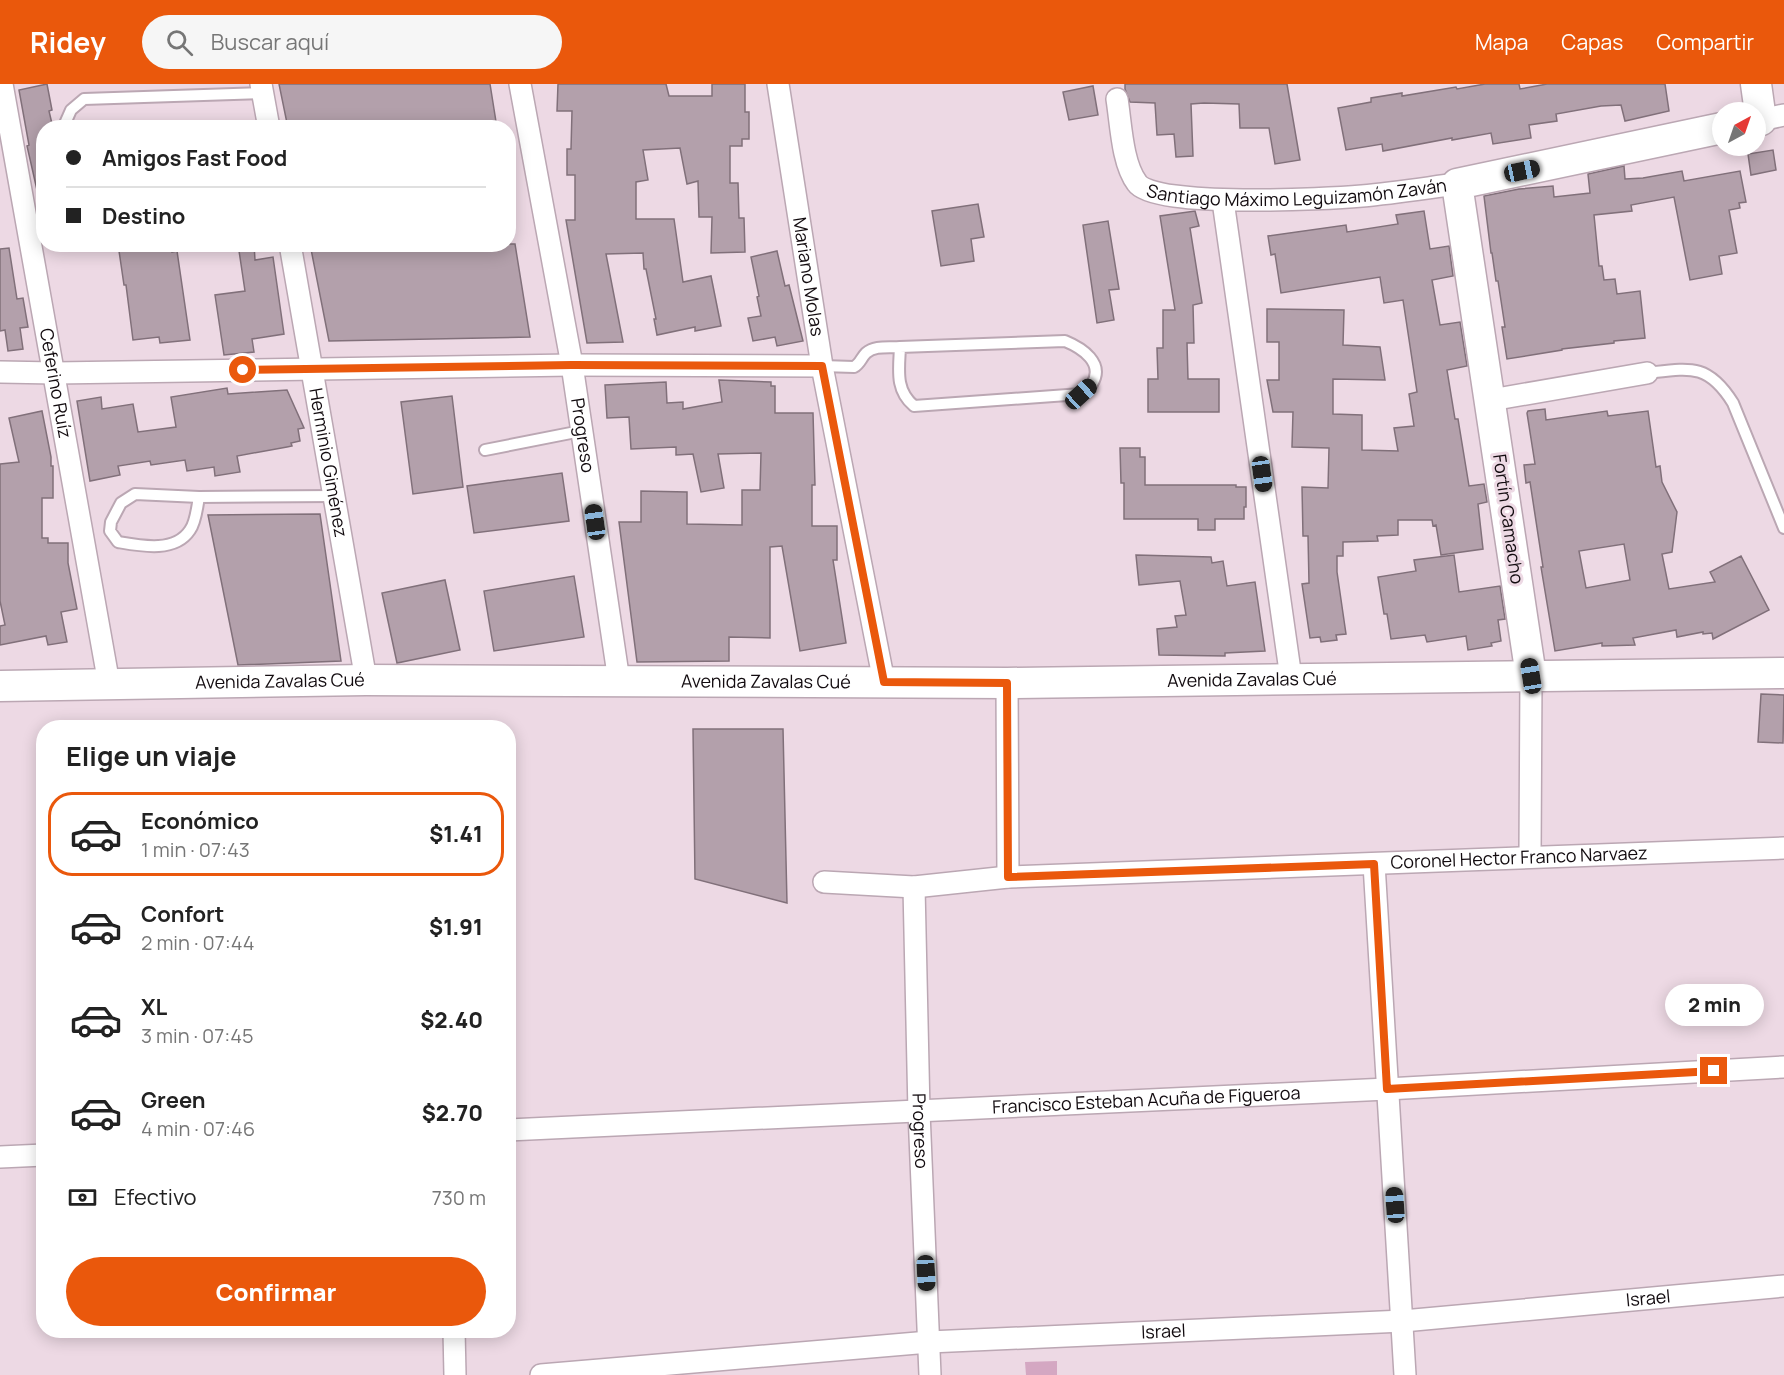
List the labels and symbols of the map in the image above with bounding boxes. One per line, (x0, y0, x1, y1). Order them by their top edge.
north arrow (1712, 102, 1766, 156)
car (1503, 158, 1541, 184)
street label: Santiago Máximo Leguizamón Zaván (1144, 172, 1448, 211)
street label: Mariano Molas (788, 215, 830, 338)
street label: Ceferino Ruíz (35, 326, 78, 440)
route start (229, 356, 256, 383)
car (1062, 375, 1100, 413)
street label: Herminio Giménez (304, 386, 354, 539)
street label: Progreso (566, 396, 601, 474)
street label: Fortín Camacho (1488, 452, 1530, 585)
car (1251, 455, 1273, 493)
car (584, 503, 606, 541)
car (1519, 657, 1543, 695)
street label: Avenida Zavalas Cué (1167, 666, 1337, 692)
street label: Avenida Zavalas Cué (195, 667, 365, 694)
street label: Avenida Zavalas Cué (681, 668, 851, 693)
street label: Coronel Hector Franco Narvaez (1390, 840, 1648, 874)
callout: 2 min (1664, 984, 1764, 1026)
route end (1700, 1057, 1727, 1084)
street label: Francisco Esteban Acuña de Figueroa (992, 1080, 1301, 1118)
street label: Progreso (908, 1093, 934, 1169)
car (1385, 1186, 1405, 1224)
car (916, 1255, 936, 1291)
street label: Israel (1625, 1284, 1671, 1311)
street label: Israel (1141, 1318, 1186, 1344)

